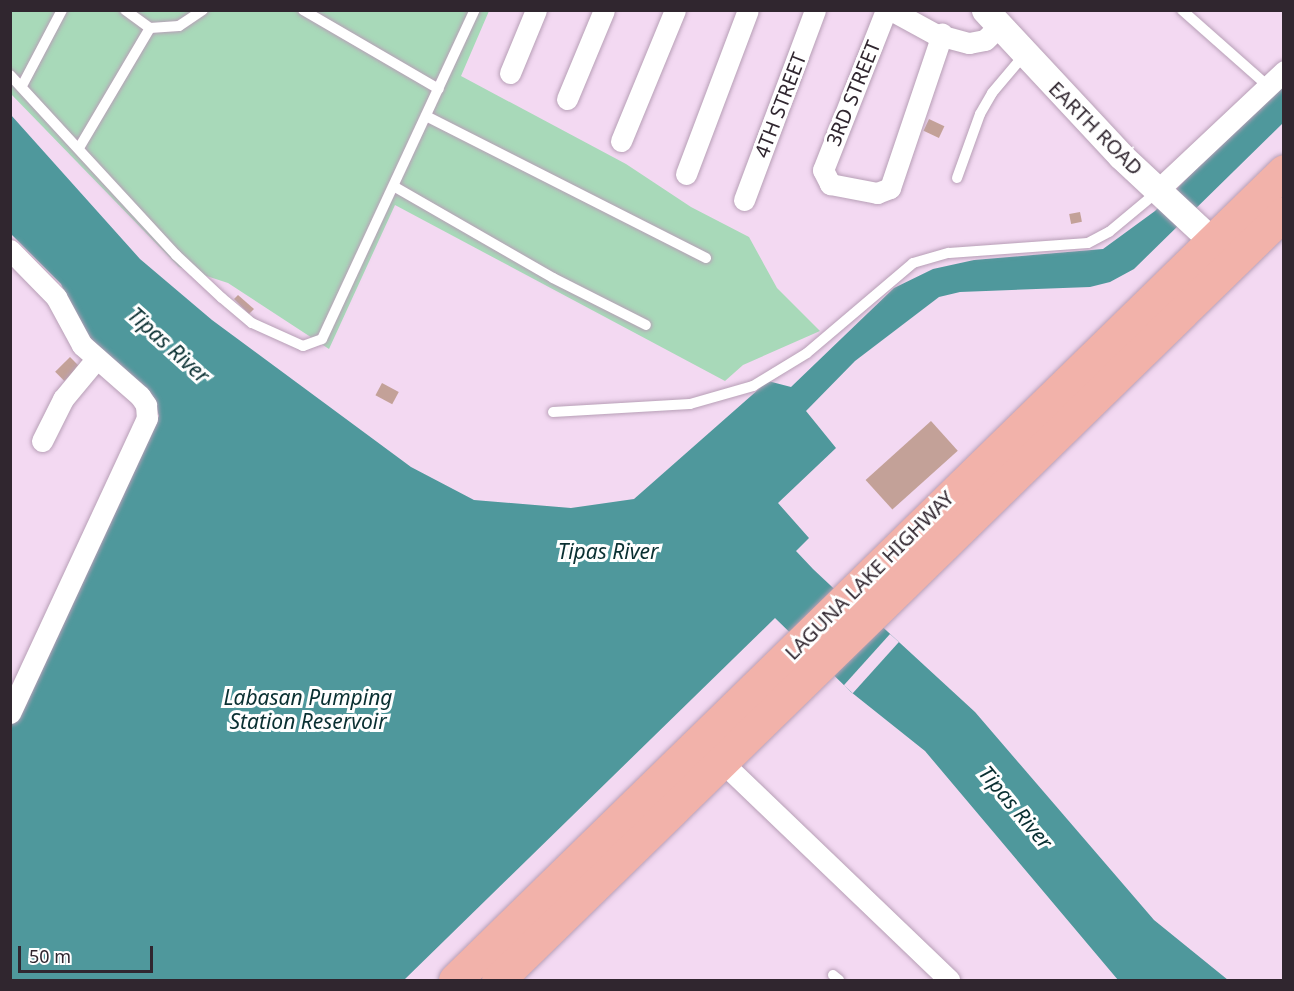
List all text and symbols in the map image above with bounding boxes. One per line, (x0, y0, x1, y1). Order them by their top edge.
street label: 3RD STREET (821, 37, 885, 149)
street label: 4TH STREET (749, 49, 811, 161)
street label: EARTH ROAD (1044, 76, 1148, 180)
water label: Tipas River (123, 302, 215, 388)
street label: LAGUNA LAKE HIGHWAY (780, 486, 958, 664)
water label: Tipas River (558, 538, 658, 564)
water label: Labasan Pumping Station Reservoir (223, 684, 393, 734)
water label: Tipas River (974, 760, 1058, 854)
scale bar (21, 934, 156, 972)
text: 50 m (29, 944, 71, 968)

